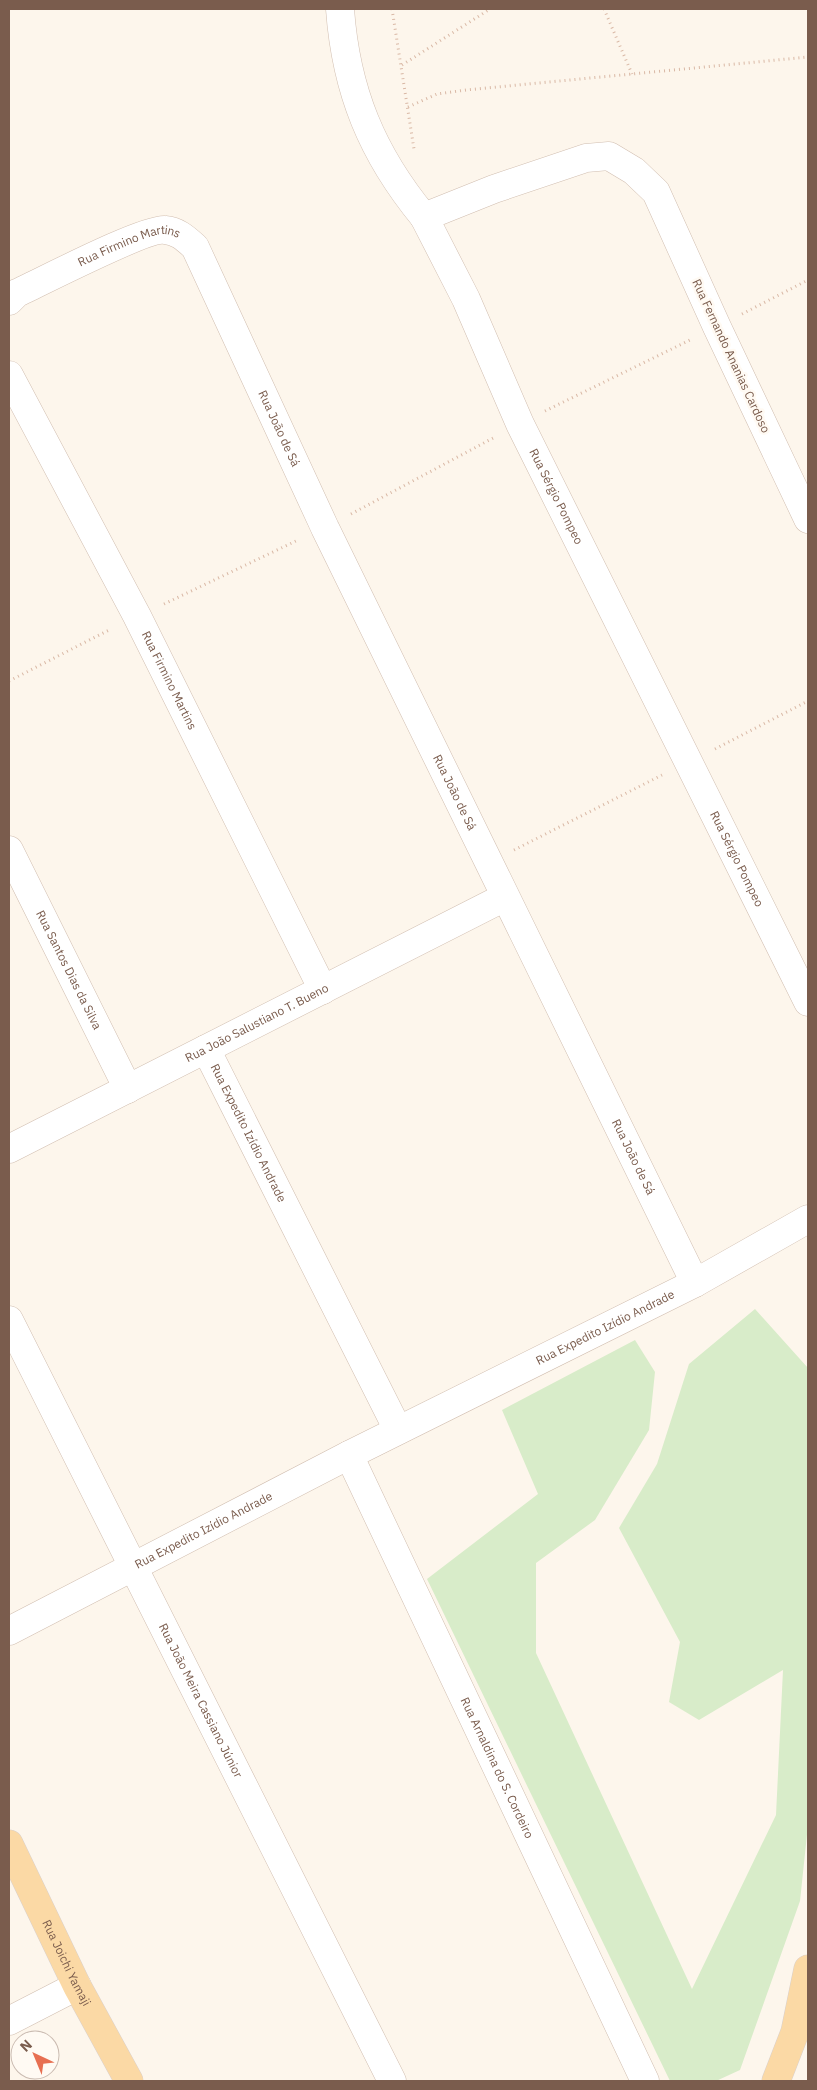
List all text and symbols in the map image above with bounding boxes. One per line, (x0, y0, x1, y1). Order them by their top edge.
street label: Rua Firmino Martins (75, 222, 183, 269)
street label: Rua Fernando Ananias Cardoso (689, 277, 774, 435)
street label: Rua João de Sá (255, 388, 304, 469)
street label: Rua Sérgio Pompeo (526, 446, 587, 547)
street label: Rua Firmino Martins (139, 628, 200, 732)
street label: Rua João de Sá (430, 752, 480, 833)
street label: Rua Sérgio Pompeo (707, 808, 767, 909)
street label: Rua Santos Dias da Silva (33, 908, 105, 1032)
street label: Rua João Salustiano T. Bueno (182, 980, 331, 1065)
street label: Rua Expedito Izídio Andrade (208, 1061, 290, 1205)
street label: Rua João de Sá (609, 1116, 659, 1198)
street label: Rua Expedito Izídio Andrade (533, 1286, 677, 1368)
street label: Rua Expedito Izídio Andrade (132, 1488, 275, 1572)
street label: Rua João Meira Cassiano Júnior (156, 1621, 246, 1781)
street label: Rua Arnaldina do S. Cordeiro (458, 1695, 537, 1841)
street label: Rua Joichi Yamaji (39, 1917, 94, 2008)
north arrow (10, 2030, 60, 2080)
text: N (16, 2036, 36, 2056)

